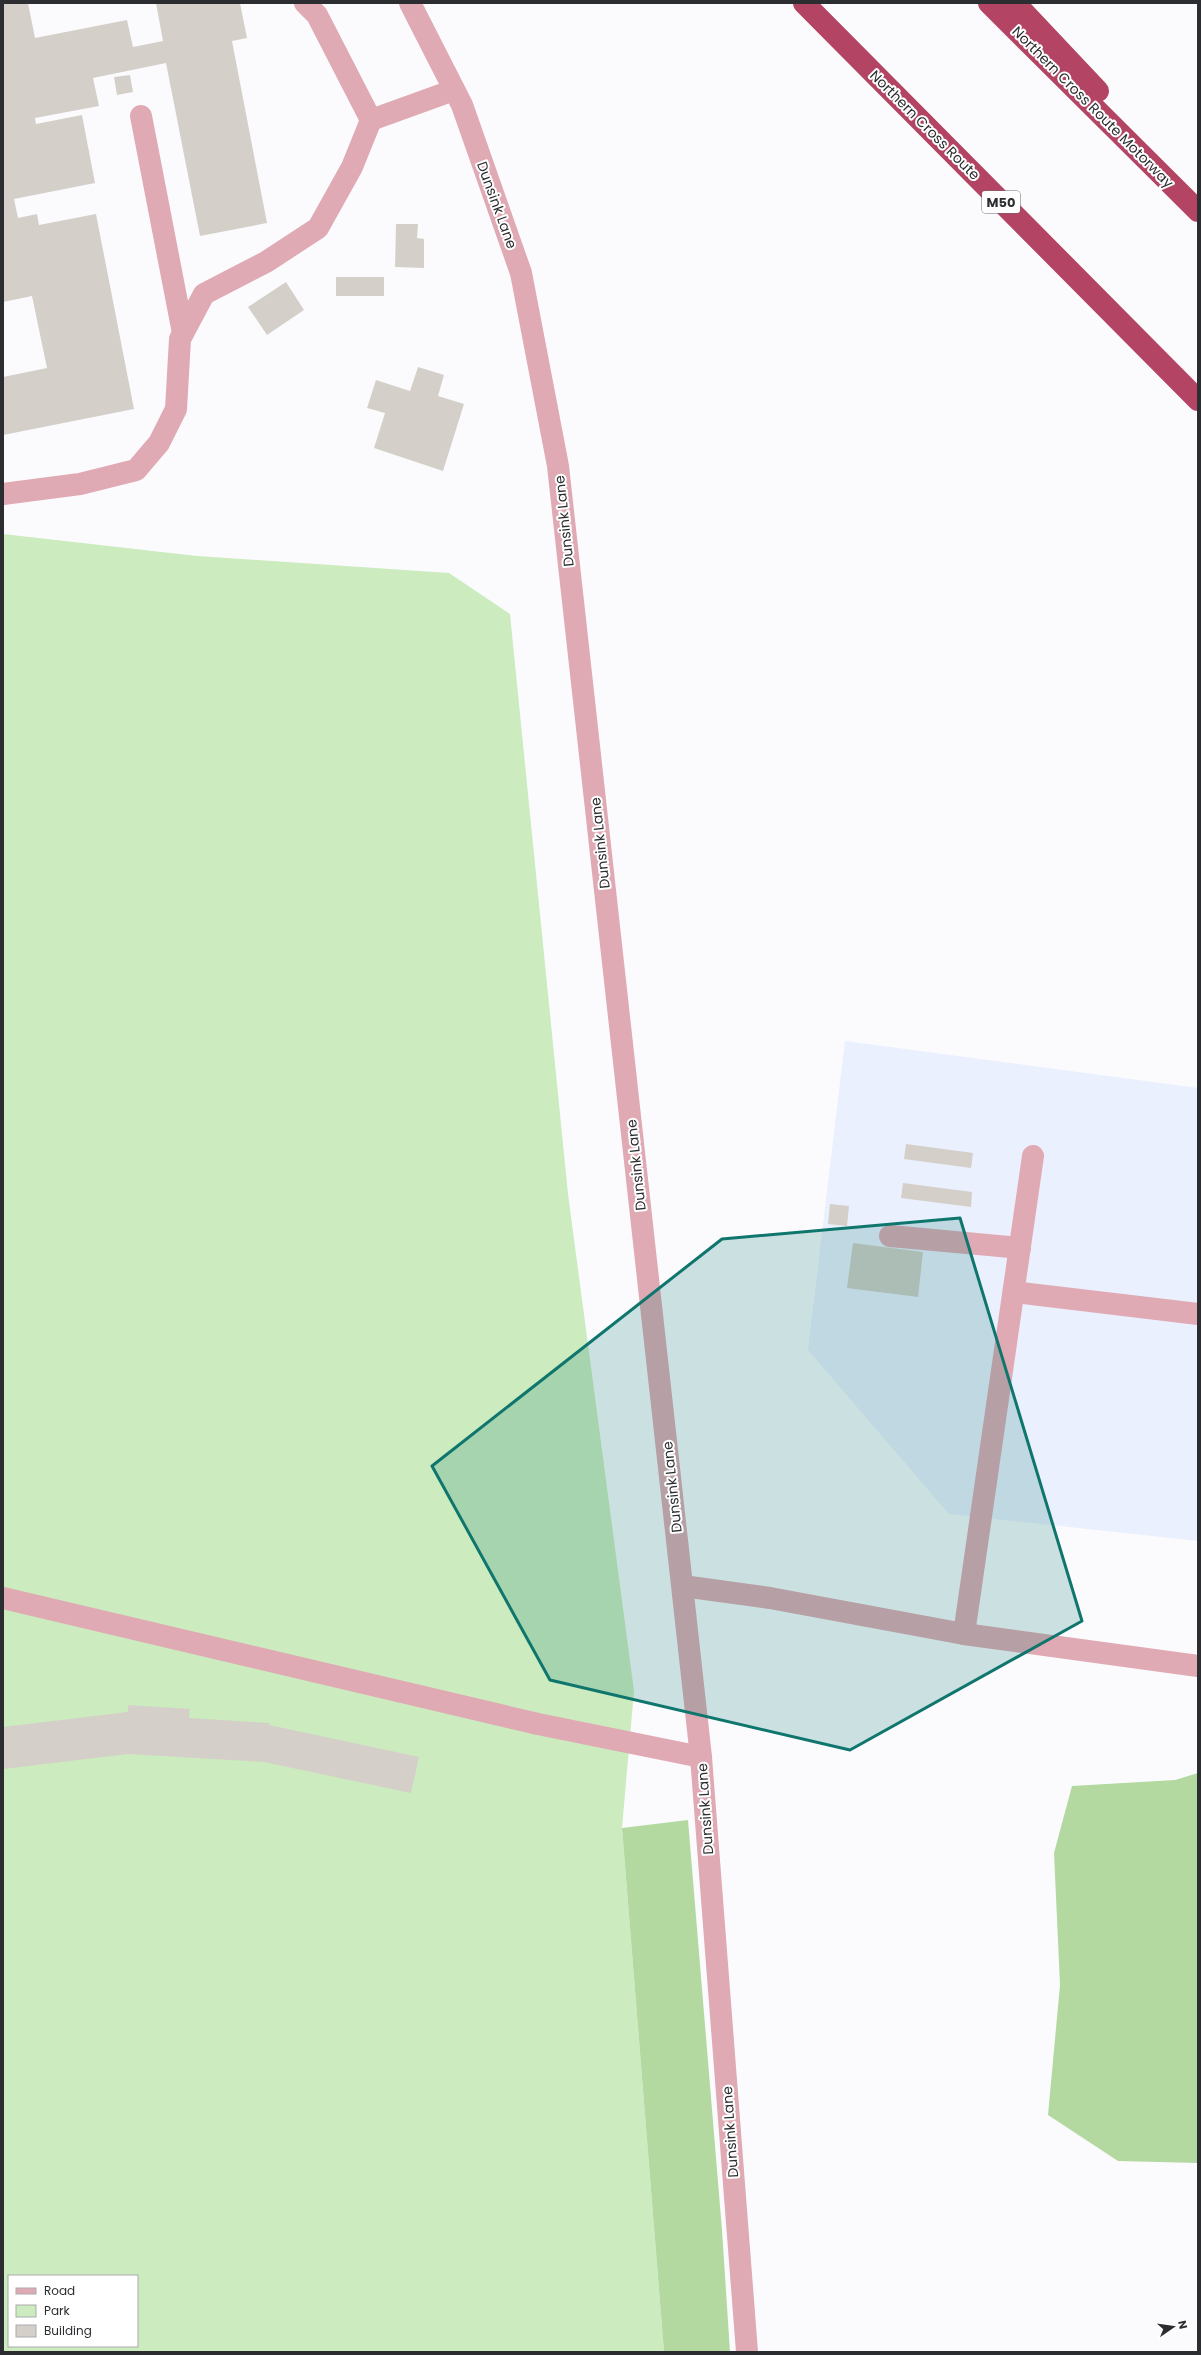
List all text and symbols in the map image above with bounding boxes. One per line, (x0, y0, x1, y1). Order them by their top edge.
street label: Northern Cross Route Motorway (1008, 22, 1178, 192)
street label: Northern Cross Route (866, 66, 985, 185)
street label: Dunsink Lane (472, 159, 522, 252)
road number: M50 (982, 191, 1020, 213)
street label: Dunsink Lane (549, 474, 579, 568)
street label: Dunsink Lane (585, 796, 615, 890)
street label: Dunsink Lane (621, 1118, 651, 1212)
street label: Dunsink Lane (657, 1440, 687, 1534)
street label: Dunsink Lane (692, 1762, 718, 1855)
street label: Dunsink Lane (717, 2085, 743, 2178)
legend (8, 2275, 138, 2347)
text: Road (44, 2282, 75, 2299)
text: Park (44, 2302, 71, 2319)
north arrow (1153, 2307, 1193, 2347)
text: N (1174, 2319, 1191, 2331)
text: Building (44, 2322, 92, 2339)

